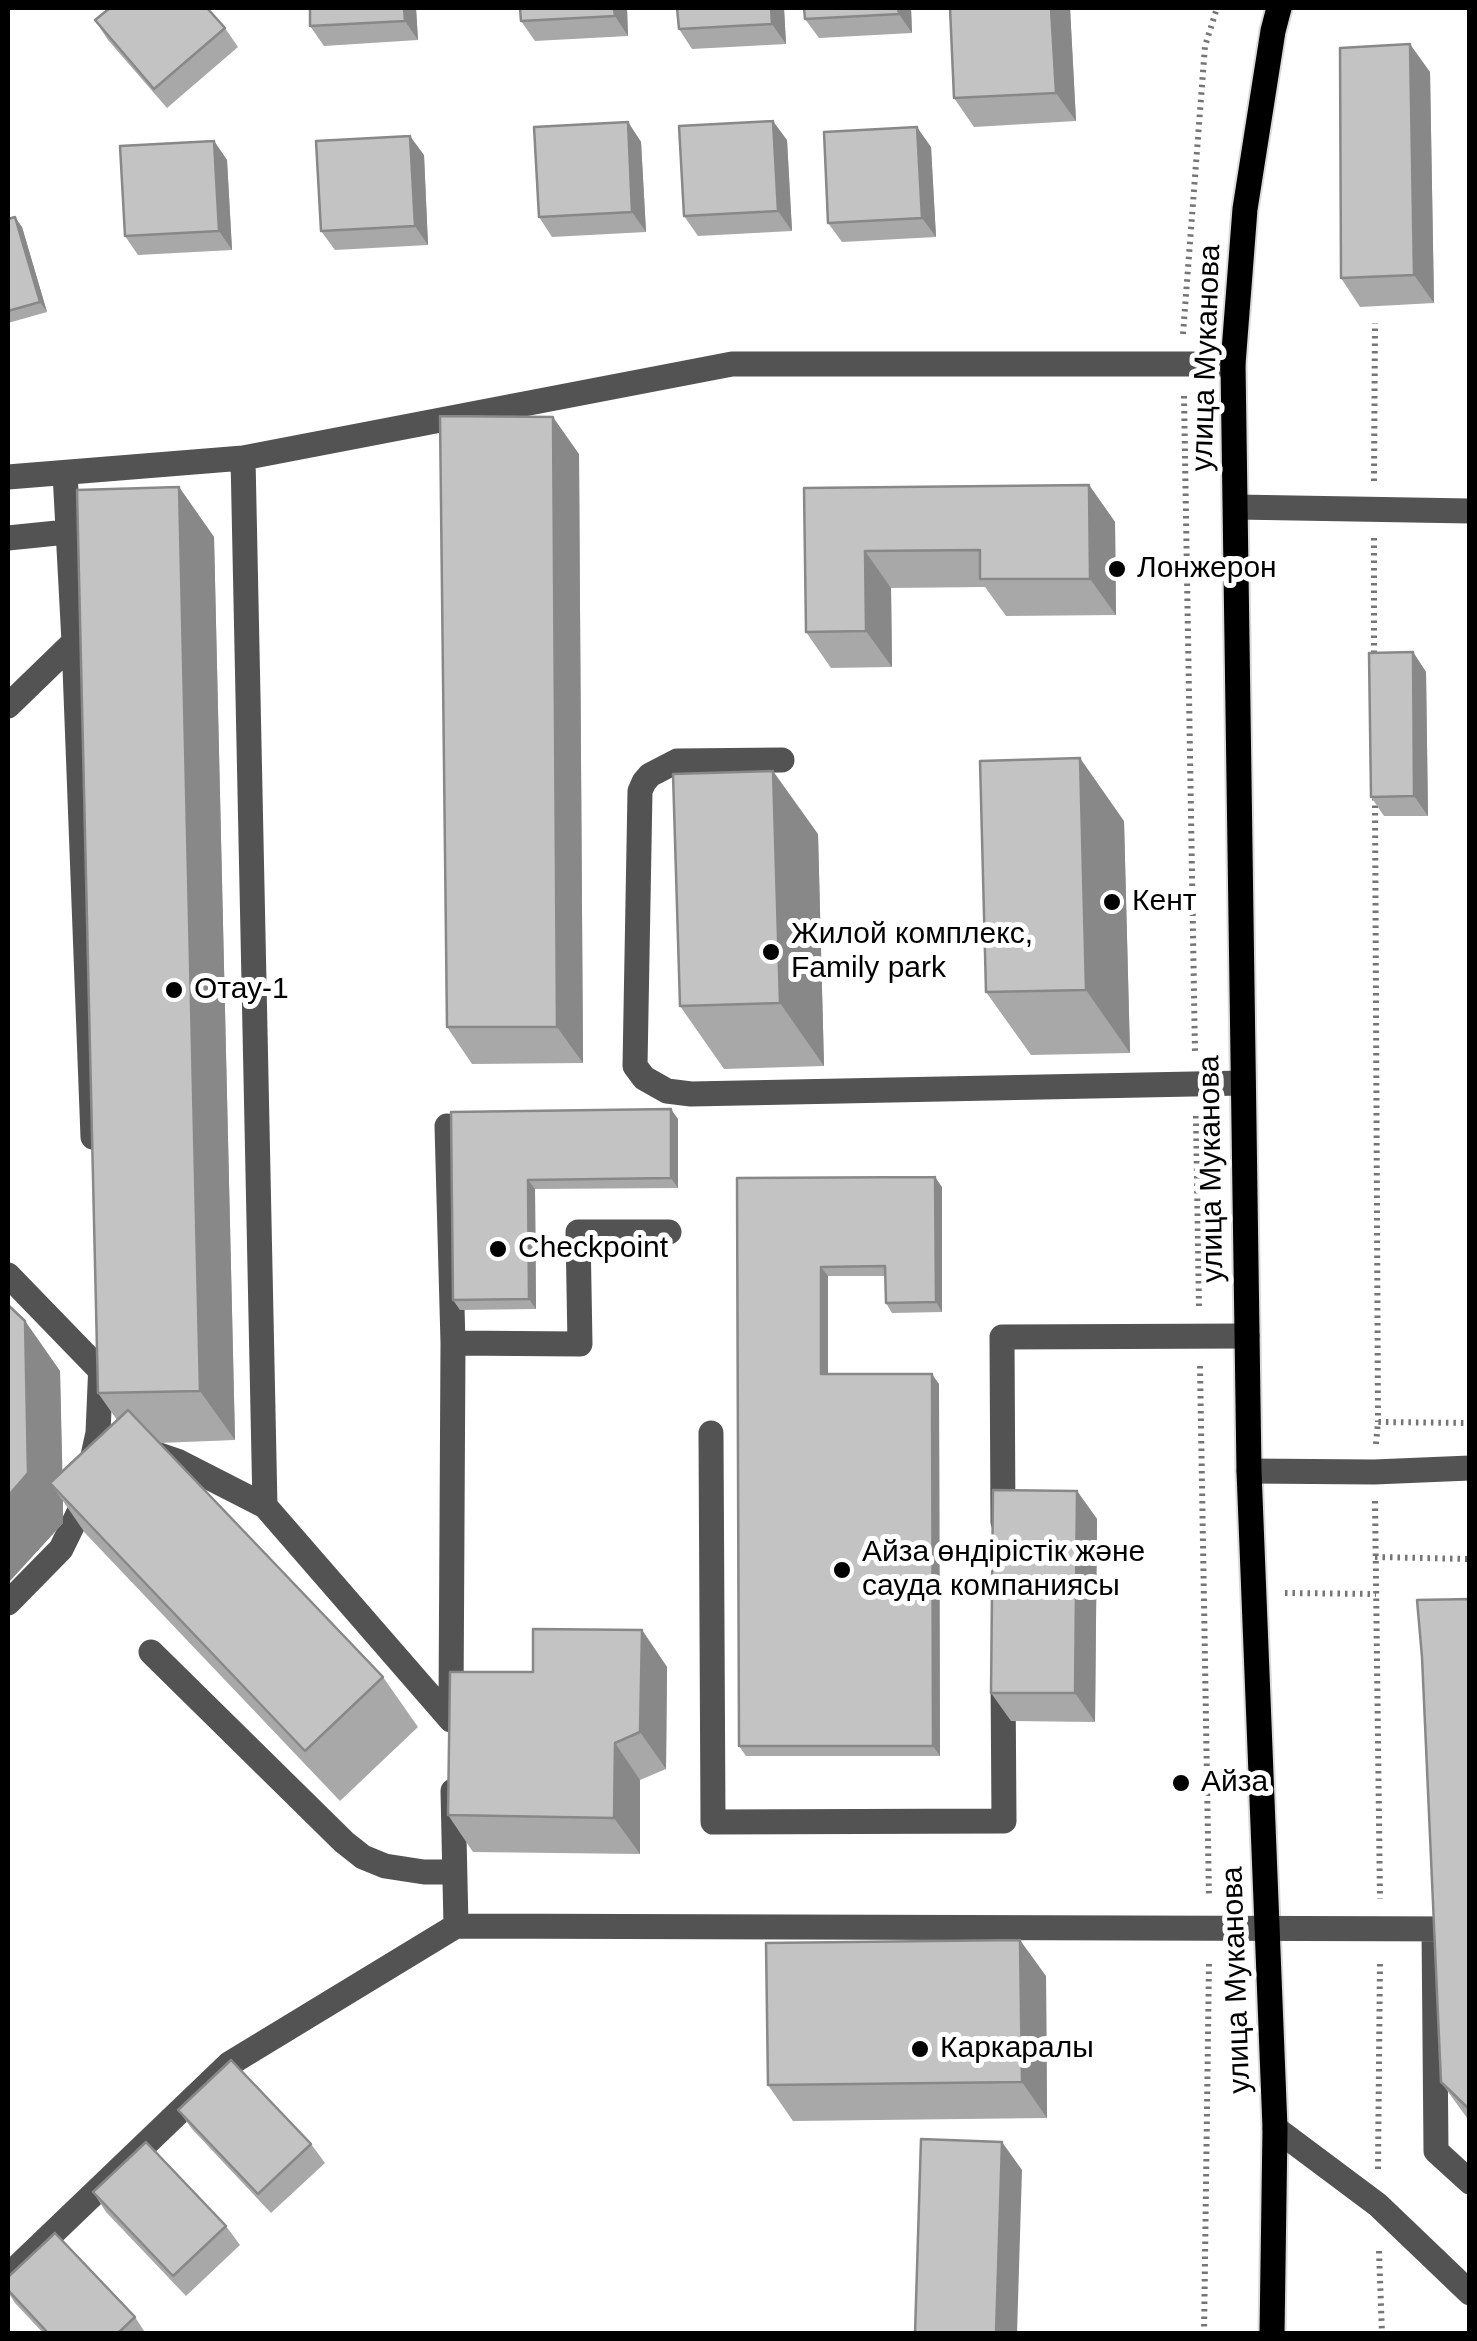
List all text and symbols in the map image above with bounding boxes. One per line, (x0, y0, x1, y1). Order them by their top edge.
street label: улица Муканова (1185, 244, 1229, 472)
place label: Лонжерон (1137, 551, 1277, 587)
marker: Лонжерон (1106, 558, 1128, 580)
place label: Кент (1132, 884, 1196, 920)
marker: Кент (1101, 891, 1123, 913)
place label: Жилой комплекс, Family park (791, 917, 1033, 988)
marker: Жилой комплекс, Family park (760, 941, 782, 963)
place label: Отау-1 (194, 972, 289, 1008)
marker: Отау-1 (163, 979, 185, 1001)
street label: улица Муканова (1192, 1055, 1232, 1283)
place label: Checkpoint (518, 1231, 668, 1267)
marker: Checkpoint (487, 1238, 509, 1260)
place label: Айза өндірістік және сауда компаниясы (862, 1535, 1145, 1606)
marker: Айза өндірістік және сауда компаниясы (831, 1559, 853, 1581)
place label: Айза (1201, 1765, 1268, 1801)
marker: Айза (1170, 1772, 1192, 1794)
street label: улица Муканова (1215, 1866, 1259, 2094)
place label: Каркаралы (940, 2031, 1094, 2067)
marker: Каркаралы (909, 2038, 931, 2060)

